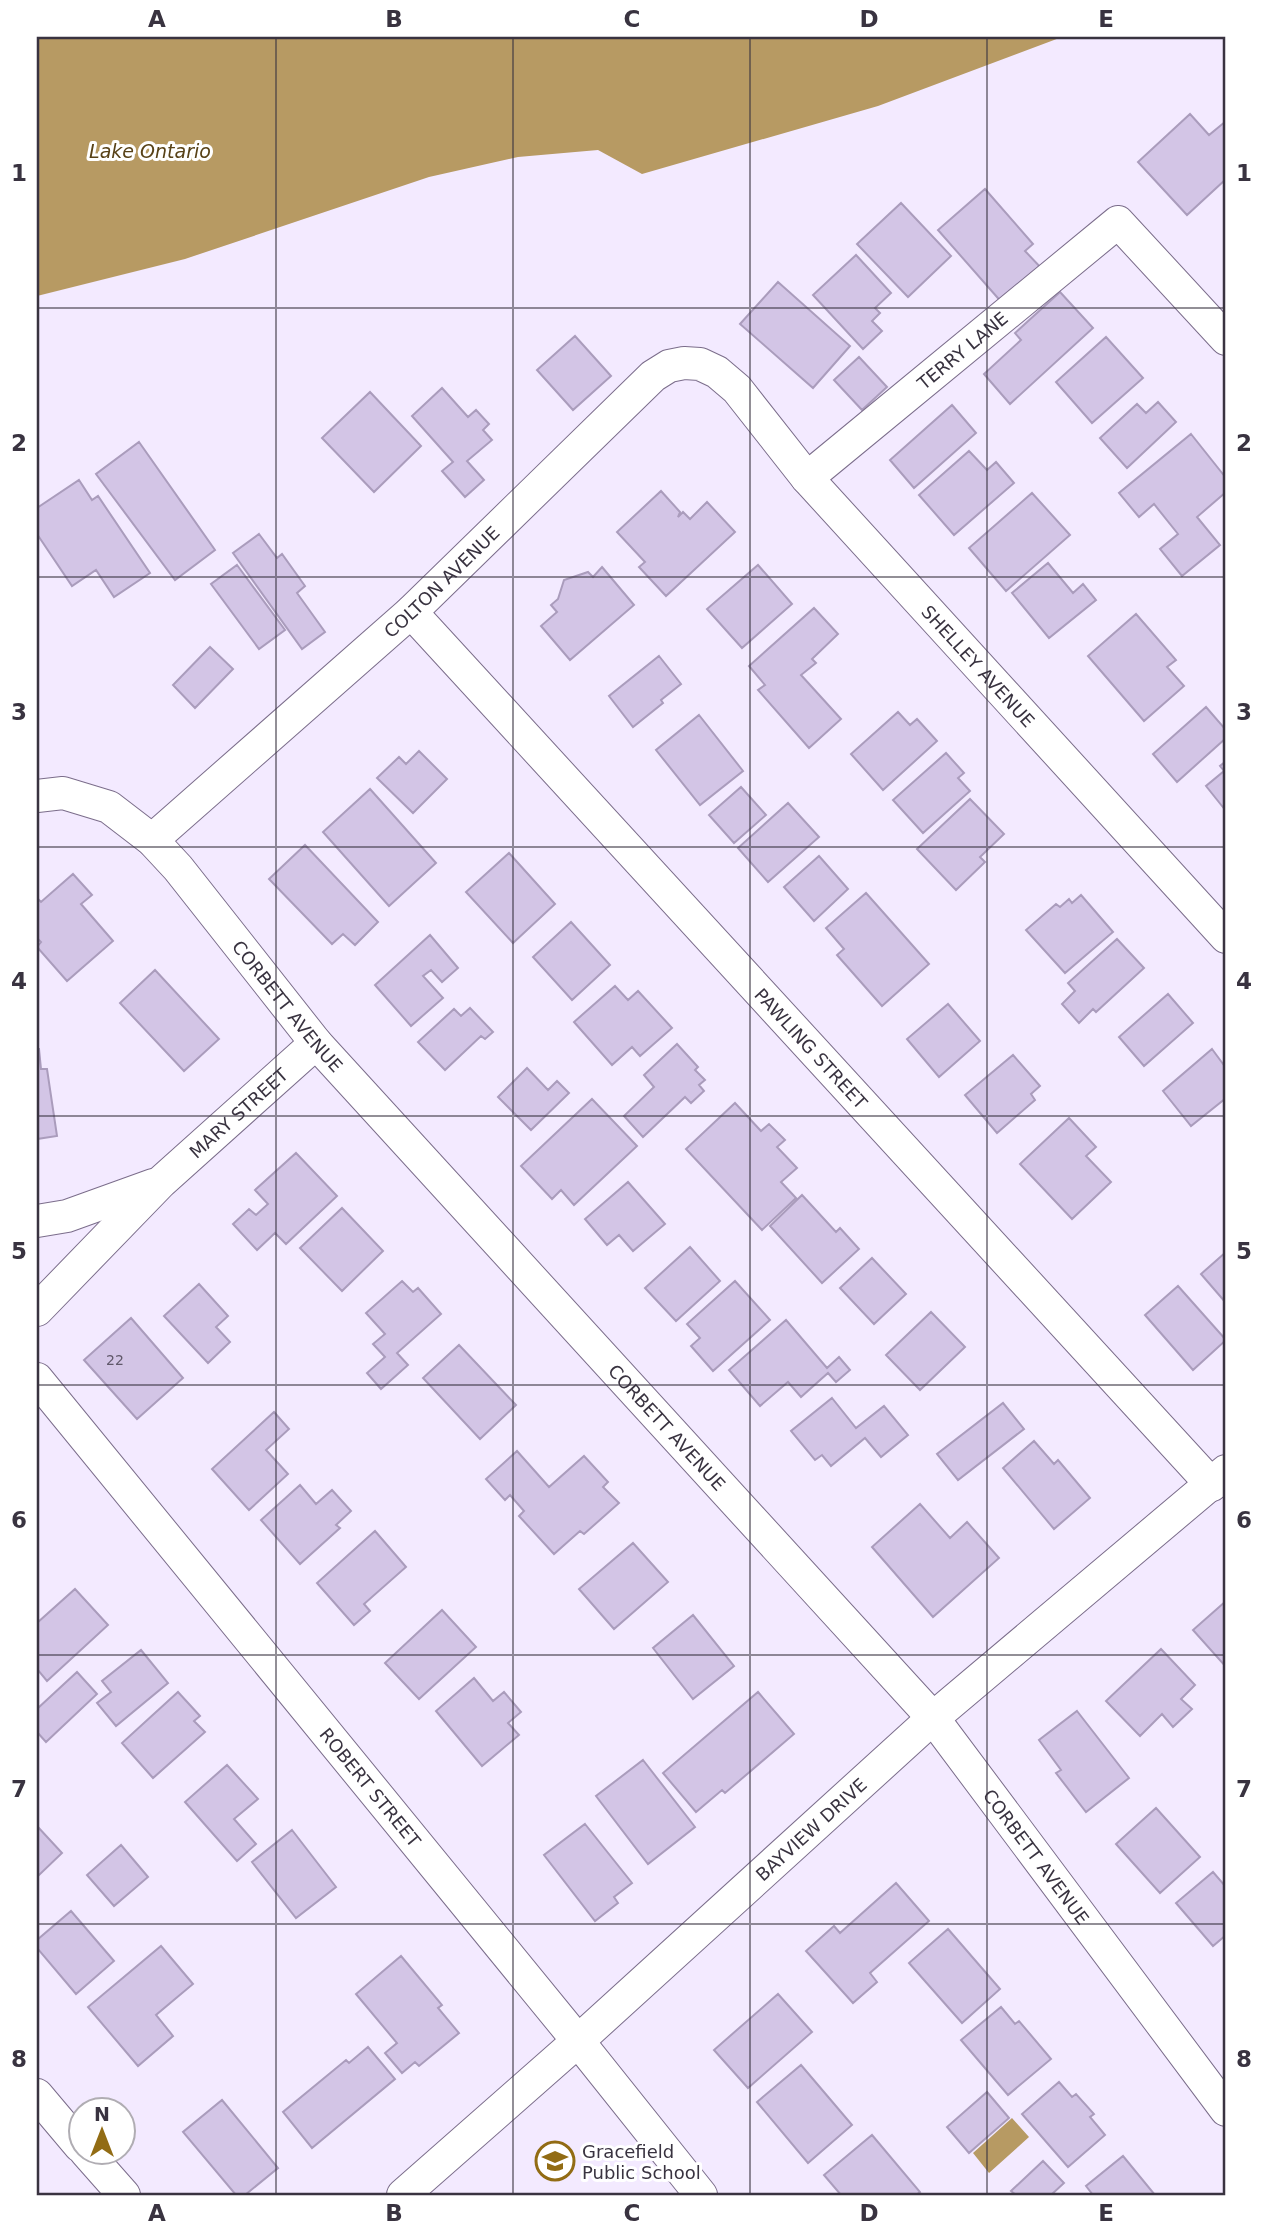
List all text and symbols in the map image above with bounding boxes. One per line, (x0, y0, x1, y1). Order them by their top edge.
text: A (148, 6, 166, 32)
text: B (385, 6, 403, 32)
text: C (624, 6, 640, 32)
text: D (859, 6, 879, 32)
text: E (1098, 6, 1114, 32)
water label: Lake Ontario (89, 140, 211, 162)
text: 1 (11, 160, 27, 186)
text: 1 (1236, 160, 1252, 186)
street label: TERRY LANE (912, 307, 1012, 394)
text: 2 (11, 430, 27, 456)
text: 2 (1236, 430, 1252, 456)
street label: COLTON AVENUE (379, 522, 503, 642)
street label: SHELLEY AVENUE (918, 601, 1039, 731)
text: 3 (11, 699, 27, 725)
text: 3 (1236, 699, 1252, 725)
street label: CORBETT AVENUE (228, 936, 347, 1076)
text: 4 (11, 968, 27, 994)
text: 4 (1236, 968, 1252, 994)
street label: PAWLING STREET (751, 984, 872, 1114)
street label: MARY STREET (185, 1063, 292, 1162)
text: 5 (11, 1238, 27, 1264)
text: 5 (1236, 1238, 1252, 1264)
house number: 22 (106, 1352, 124, 1368)
street label: CORBETT AVENUE (604, 1360, 730, 1495)
text: 6 (11, 1507, 27, 1533)
text: 6 (1236, 1507, 1252, 1533)
street label: ROBERT STREET (316, 1723, 426, 1851)
street label: BAYVIEW DRIVE (751, 1773, 871, 1885)
text: 7 (11, 1776, 27, 1802)
text: 7 (1236, 1776, 1252, 1802)
street label: CORBETT AVENUE (979, 1785, 1094, 1928)
text: 8 (11, 2046, 27, 2072)
text: 8 (1236, 2046, 1252, 2072)
north arrow (66, 2096, 136, 2166)
text: N (94, 2103, 110, 2125)
school or university icon: Gracefield Public School (534, 2140, 576, 2182)
place label: Gracefield Public School (582, 2141, 701, 2183)
text: A (148, 2200, 166, 2226)
text: B (385, 2200, 403, 2226)
text: C (624, 2200, 640, 2226)
text: D (859, 2200, 879, 2226)
text: E (1098, 2200, 1114, 2226)

